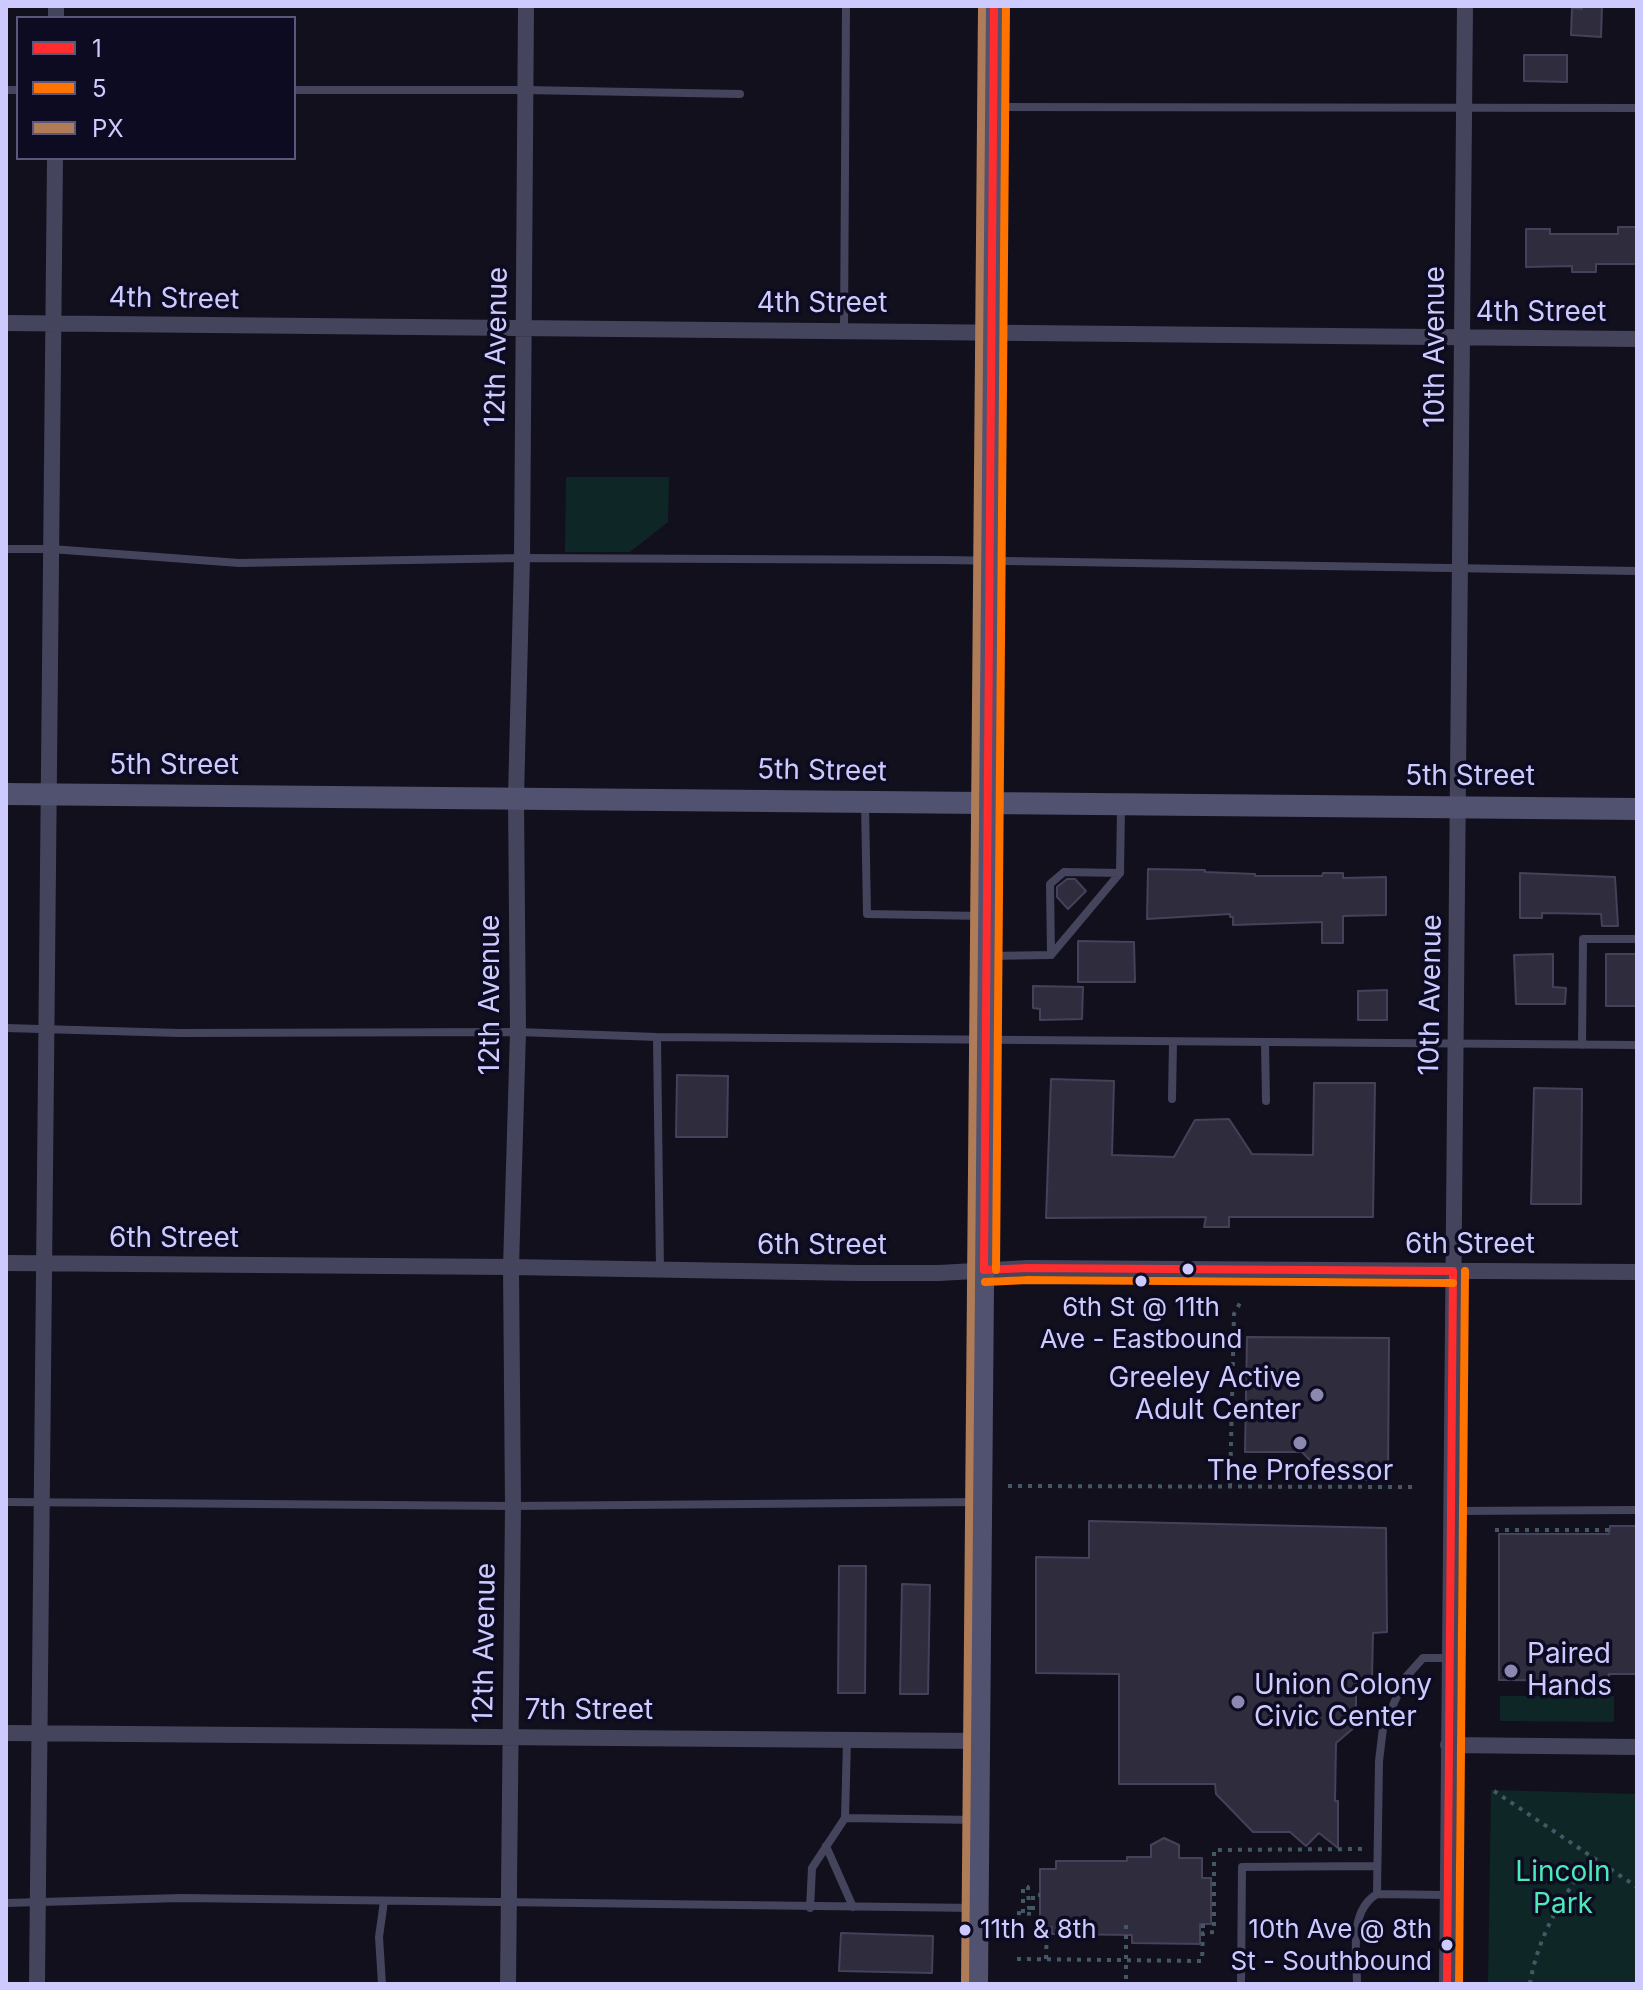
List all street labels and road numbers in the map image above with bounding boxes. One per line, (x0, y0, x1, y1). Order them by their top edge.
street label: 10th Avenue (1419, 266, 1453, 428)
street label: 12th Avenue (479, 267, 515, 427)
street label: 4th Street (108, 281, 240, 317)
street label: 4th Street (757, 287, 887, 321)
street label: 4th Street (1476, 296, 1606, 330)
street label: 5th Street (109, 749, 239, 783)
street label: 5th Street (757, 753, 887, 789)
street label: 5th Street (1405, 760, 1535, 794)
street label: 10th Avenue (1413, 914, 1449, 1076)
street label: 12th Avenue (474, 915, 508, 1075)
street label: 6th Street (109, 1222, 239, 1256)
street label: 6th Street (1405, 1228, 1535, 1262)
street label: 6th Street (757, 1229, 887, 1263)
street label: 12th Avenue (467, 1563, 503, 1723)
street label: 7th Street (525, 1694, 653, 1728)

